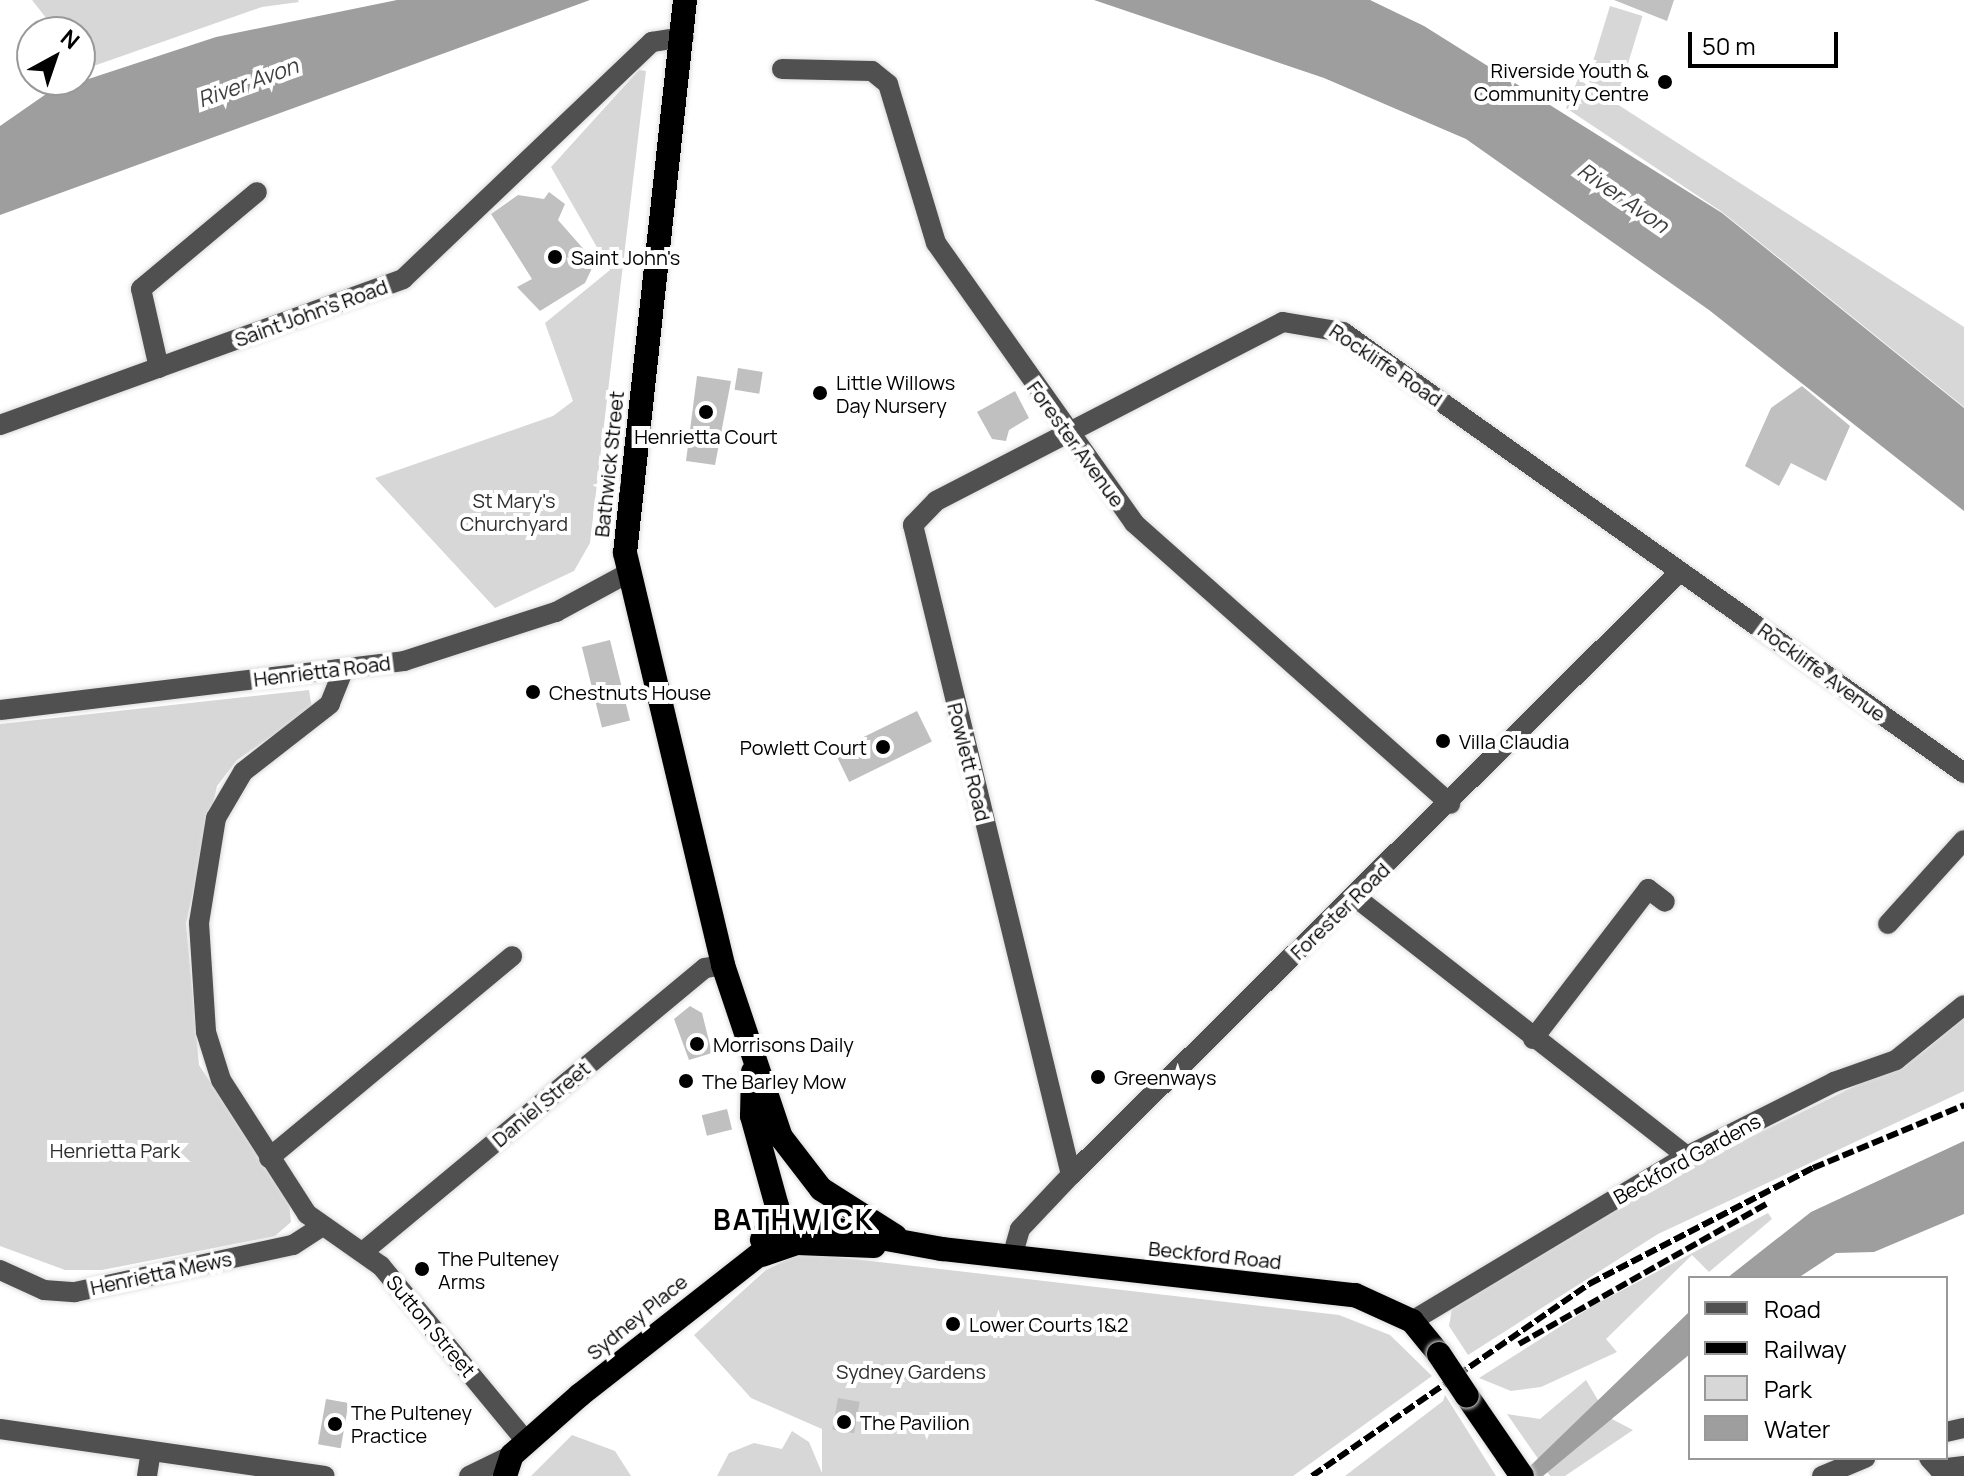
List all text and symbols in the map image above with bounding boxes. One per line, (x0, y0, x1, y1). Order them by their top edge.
north arrow (16, 16, 96, 96)
scale bar (1692, 16, 1842, 66)
text: N (54, 23, 86, 56)
text: 50 m (1702, 29, 1756, 62)
water label: River Avon (194, 53, 302, 113)
place label: Riverside Youth & Community Centre (1474, 58, 1649, 105)
marker: Riverside Youth & Community Centre (1656, 73, 1674, 91)
water label: River Avon (1573, 157, 1673, 239)
place label: Saint John's (571, 245, 680, 269)
marker: Saint John's (546, 248, 564, 266)
street label: Saint John's Road (231, 274, 391, 352)
street label: Rockliffe Road (1325, 319, 1447, 411)
place label: Little Willows Day Nursery (836, 370, 955, 417)
street label: Forester Avenue (1022, 376, 1130, 512)
marker: Little Willows Day Nursery (811, 384, 829, 402)
street label: Bathwick Street (589, 390, 629, 538)
marker: Henrietta Court (697, 403, 715, 421)
place label: Henrietta Court (634, 424, 778, 448)
park label: St Mary's Churchyard (460, 489, 568, 536)
street label: Rockliffe Avenue (1754, 618, 1890, 726)
street label: Henrietta Road (252, 651, 392, 691)
place label: Chestnuts House (549, 680, 711, 704)
marker: Chestnuts House (524, 683, 542, 701)
street label: Powlett Road (943, 700, 995, 824)
place label: Villa Claudia (1459, 729, 1569, 753)
marker: Villa Claudia (1434, 732, 1452, 750)
place label: Powlett Court (740, 735, 867, 759)
marker: Powlett Court (874, 738, 892, 756)
street label: Forester Road (1285, 858, 1395, 964)
place label: Morrisons Daily (713, 1032, 854, 1056)
marker: Morrisons Daily (688, 1035, 706, 1053)
street label: Daniel Street (487, 1056, 595, 1152)
place label: Greenways (1114, 1065, 1216, 1089)
marker: Greenways (1089, 1068, 1107, 1086)
place label: The Barley Mow (702, 1069, 846, 1093)
marker: The Barley Mow (677, 1072, 695, 1090)
street label: Beckford Gardens (1609, 1109, 1765, 1209)
park label: Henrietta Park (50, 1138, 180, 1162)
district label: BATHWICK (713, 1202, 875, 1236)
street label: Beckford Road (1147, 1236, 1283, 1274)
street label: Henrietta Mews (88, 1246, 234, 1300)
place label: The Pulteney Arms (438, 1246, 559, 1293)
marker: The Pulteney Arms (413, 1260, 431, 1278)
street label: Sydney Place (582, 1269, 692, 1365)
street label: Sutton Street (381, 1270, 481, 1382)
legend (1688, 1276, 1948, 1460)
text: Road (1764, 1292, 1821, 1325)
place label: Lower Courts 1&2 (969, 1312, 1128, 1336)
marker: Lower Courts 1&2 (944, 1315, 962, 1333)
text: Railway (1764, 1332, 1847, 1365)
park label: Sydney Gardens (836, 1359, 986, 1383)
text: Park (1764, 1372, 1812, 1405)
place label: The Pulteney Practice (351, 1400, 472, 1447)
place label: The Pavilion (860, 1410, 970, 1434)
text: Water (1764, 1412, 1831, 1445)
marker: The Pavilion (835, 1413, 853, 1431)
marker: The Pulteney Practice (326, 1415, 344, 1433)

